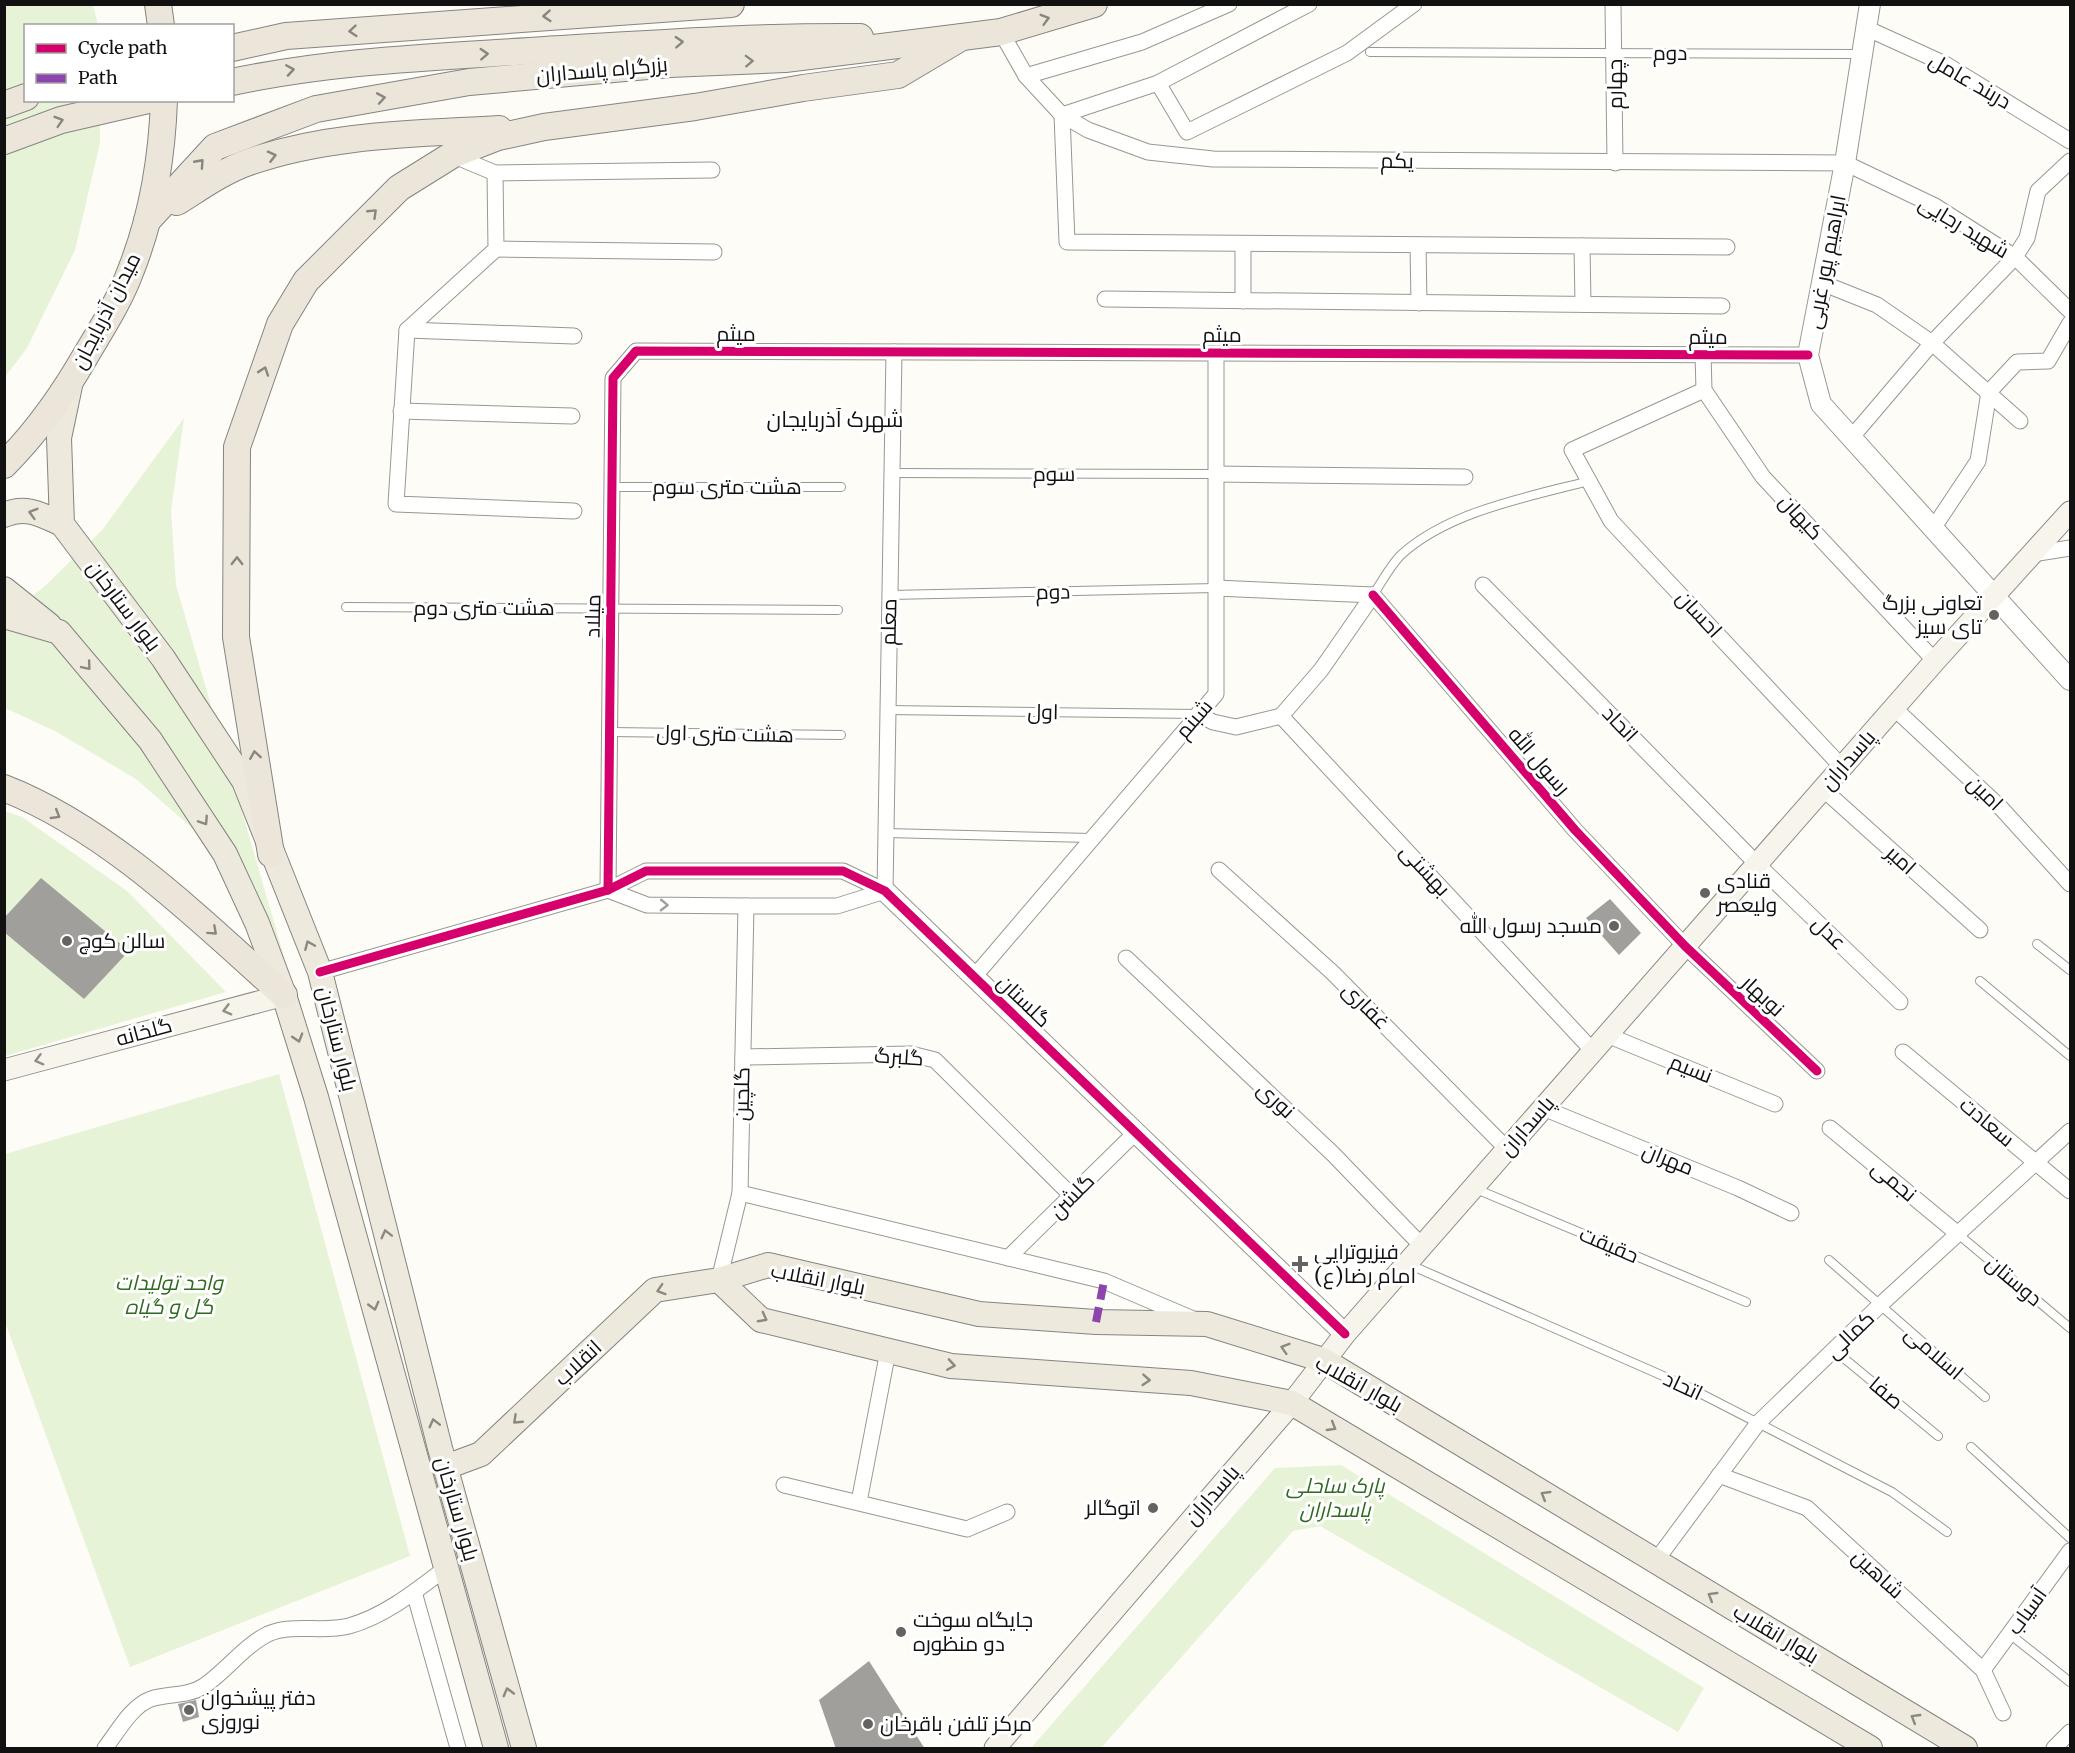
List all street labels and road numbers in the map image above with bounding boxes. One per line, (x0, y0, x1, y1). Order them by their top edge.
street label: دوم (1653, 39, 1687, 67)
street label: دربند عامل (1924, 46, 2016, 115)
street label: بزرگراه پاسداران (535, 50, 669, 90)
street label: چهارم (1601, 59, 1629, 109)
street label: یکم (1380, 147, 1414, 175)
street label: شهید رجایی (1914, 189, 2015, 264)
street label: ابراهیم پور غربی (1799, 193, 1853, 331)
street label: میدان آذربایجان (65, 248, 146, 374)
street label: میثم (716, 320, 756, 348)
street label: میثم (1202, 321, 1242, 349)
street label: میثم (1688, 323, 1728, 351)
street label: سوم (1033, 460, 1075, 488)
street label: هشت متری سوم (652, 473, 802, 501)
street label: کیهان (1773, 488, 1829, 545)
street label: بلوار ستارخان (81, 555, 168, 657)
street label: دوم (1035, 578, 1071, 606)
street label: احسان (1671, 584, 1728, 643)
street label: هشت متری دوم (413, 594, 555, 622)
street label: میلاد (579, 594, 606, 638)
street label: معلم (875, 598, 903, 646)
street label: شبنم (1169, 693, 1219, 745)
street label: اول (1027, 698, 1059, 725)
street label: اتحاد (1597, 700, 1644, 748)
street label: هشت متری اول (656, 719, 794, 748)
street label: رسول الله (1502, 721, 1576, 800)
street label: پاسداران (1814, 724, 1882, 796)
street label: امین (1962, 769, 2009, 816)
street label: بهشتی (1394, 838, 1456, 902)
street label: امیر (1880, 838, 1922, 880)
street label: عدل (1806, 910, 1852, 955)
street label: گلستان (992, 968, 1057, 1033)
street label: نوبهار (1736, 968, 1790, 1022)
street label: غفاری (1337, 976, 1396, 1035)
street label: بلوار ستارخان (311, 983, 364, 1094)
street label: گلخانه (113, 1011, 175, 1052)
street label: گلبرگ (873, 1041, 925, 1072)
street label: نسیم (1666, 1048, 1716, 1090)
street label: گلچین (728, 1067, 756, 1121)
street label: نوری (1252, 1075, 1301, 1124)
street label: پاسداران (1493, 1090, 1561, 1162)
street label: سعادت (1954, 1091, 2020, 1152)
street label: مهران (1638, 1136, 1698, 1181)
street label: نجمی (1866, 1154, 1923, 1207)
street label: گلشن (1043, 1167, 1100, 1224)
street label: حقیقت (1575, 1220, 1643, 1269)
street label: دوستان (1981, 1249, 2048, 1312)
street label: بلوار انقلاب (769, 1256, 868, 1301)
street label: کمالی (1819, 1305, 1880, 1364)
street label: اسلامی (1899, 1320, 1969, 1385)
street label: انقلاب (548, 1334, 607, 1391)
street label: بلوار انقلاب (1311, 1349, 1408, 1419)
street label: اتحاد (1659, 1365, 1707, 1406)
street label: صفا (1864, 1370, 1909, 1415)
street label: بلوار ستارخان (430, 1454, 485, 1564)
street label: پاسداران (1178, 1459, 1246, 1531)
street label: شاهین (1847, 1543, 1910, 1604)
street label: آسیاب (2000, 1581, 2053, 1640)
street label: بلوار انقلاب (1728, 1597, 1824, 1670)

